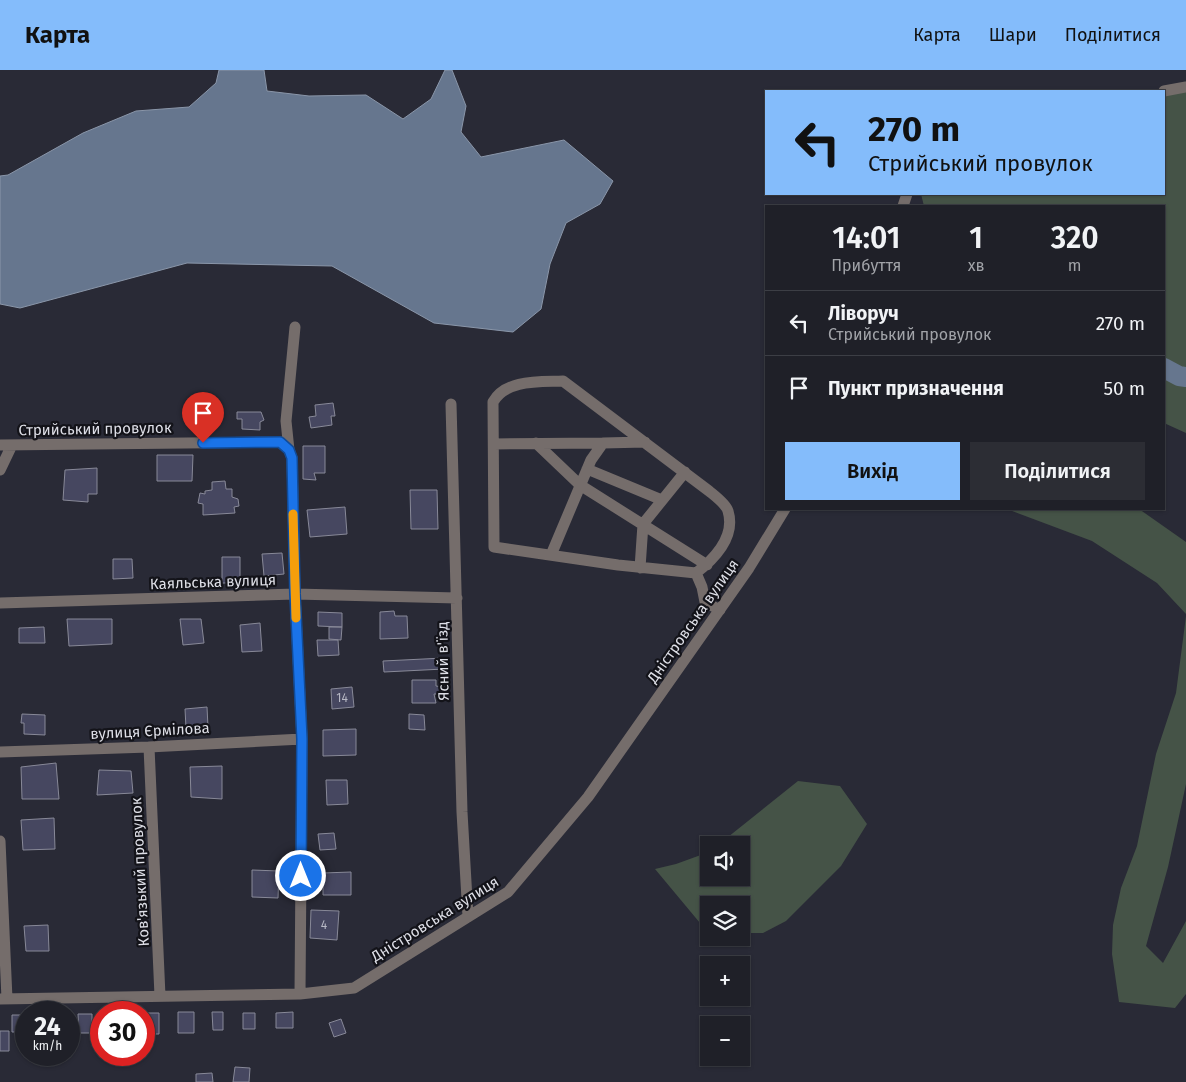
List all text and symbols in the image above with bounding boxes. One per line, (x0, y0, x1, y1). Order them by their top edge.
text: Карта (25, 21, 90, 49)
text: Карта (913, 24, 961, 46)
text: Шари (989, 24, 1037, 46)
text: Поділитися (1065, 24, 1161, 46)
text: 270 m (868, 108, 960, 150)
icon: left (785, 110, 850, 175)
text: Стрийський провулок (868, 150, 1093, 177)
text: 14:01 (832, 220, 900, 256)
text: 1 (969, 220, 983, 256)
text: 320 (1051, 220, 1099, 256)
text: Прибуття (831, 256, 901, 275)
text: хв (968, 256, 984, 275)
text: m (1068, 256, 1082, 275)
text: Ліворуч (828, 302, 899, 325)
icon: left (785, 309, 813, 337)
text: 270 m (1096, 312, 1145, 335)
text: Стрийський провулок (828, 325, 991, 344)
icon: arrive (785, 374, 813, 402)
text: Пункт призначення (828, 377, 1004, 400)
text: 50 m (1104, 377, 1145, 400)
pin (182, 392, 224, 443)
icon: arrive (189, 399, 217, 427)
street label: Стрийський провулок (18, 419, 172, 439)
button: Вихід (785, 442, 960, 500)
button: Поділитися (970, 442, 1145, 500)
street label: Дністровська вулиця (643, 556, 743, 687)
street label: Каяльська вулиця (150, 571, 276, 593)
street label: Ясний в'їзд (433, 621, 453, 701)
house number: 14 (336, 691, 348, 705)
street label: вулиця Єрмілова (90, 719, 210, 743)
street label: Ков'язький провулок (127, 797, 153, 947)
map controls (700, 836, 750, 1066)
button: sound (700, 836, 750, 886)
position arrow (274, 849, 326, 901)
street label: Дністровська вулиця (367, 872, 502, 966)
button: layers (700, 896, 750, 946)
house number: 4 (321, 918, 328, 932)
button: + (700, 956, 750, 1006)
speed limit sign: 30 (90, 1001, 155, 1066)
text: 24 (34, 1012, 61, 1042)
button: − (700, 1016, 750, 1066)
text: km/h (33, 1039, 62, 1053)

